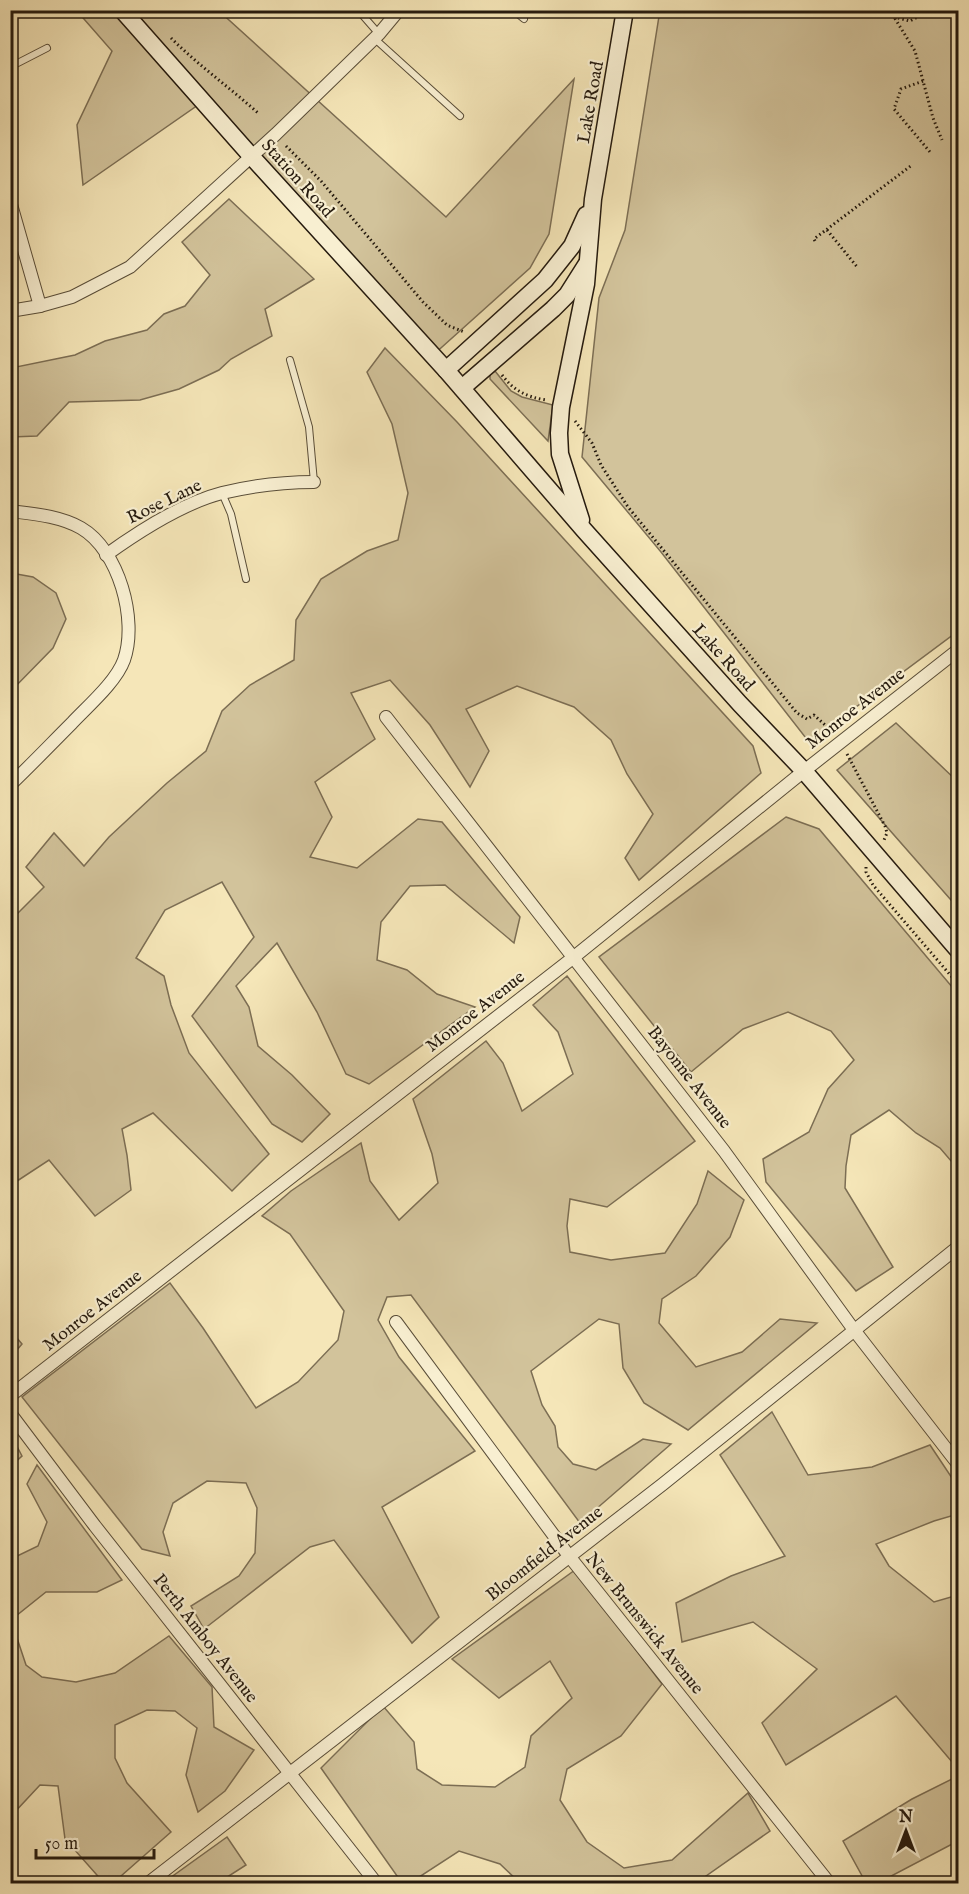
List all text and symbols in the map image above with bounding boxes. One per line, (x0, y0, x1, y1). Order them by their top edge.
street label: Lake Road (573, 59, 610, 145)
street label: Station Road (256, 135, 338, 223)
street label: Rose Lane (124, 474, 206, 530)
street label: Lake Road (687, 619, 759, 697)
street label: Monroe Avenue (802, 663, 910, 755)
street label: Monroe Avenue (422, 966, 530, 1058)
street label: Bayonne Avenue (642, 1022, 736, 1134)
street label: Monroe Avenue (39, 1265, 147, 1357)
street label: Bloomfield Avenue (482, 1501, 608, 1607)
street label: New Brunswick Avenue (580, 1548, 708, 1699)
street label: Perth Amboy Avenue (147, 1570, 262, 1708)
north arrow (876, 1801, 936, 1861)
text: N (898, 1808, 913, 1828)
scale bar (36, 1822, 154, 1860)
text: 50 m (45, 1833, 78, 1856)

